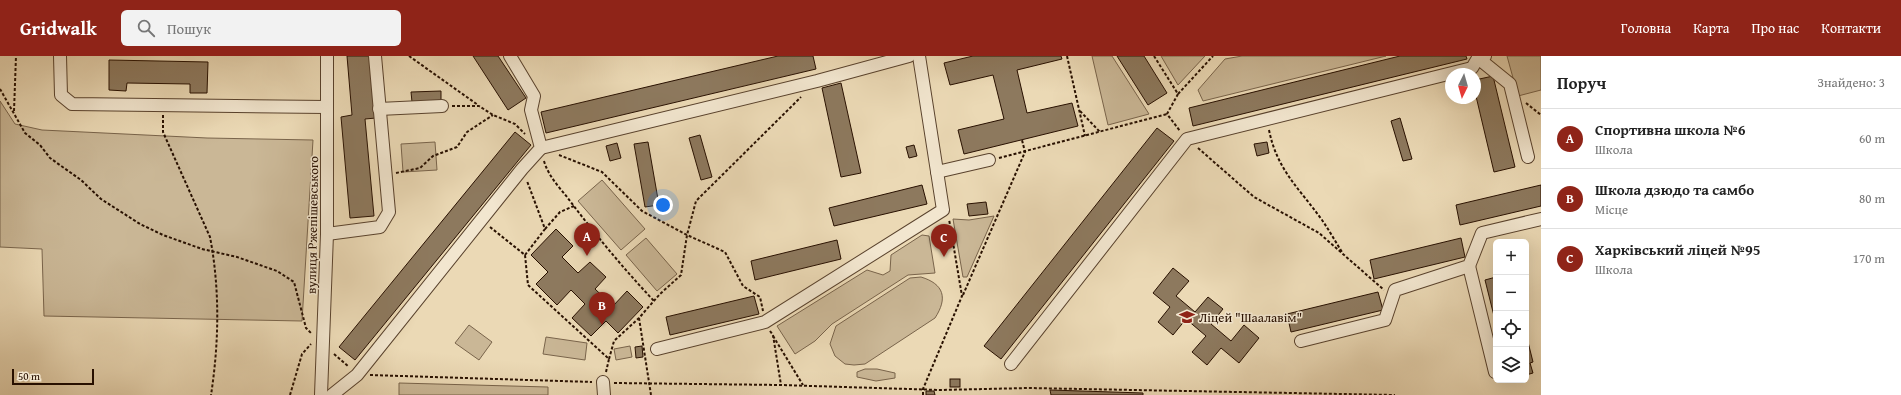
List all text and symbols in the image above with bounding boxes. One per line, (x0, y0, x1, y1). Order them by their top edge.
search box (121, 10, 401, 46)
text: Gridwalk (20, 14, 97, 42)
icon: search (135, 17, 157, 39)
text: Пошук (167, 18, 211, 39)
text: Головна (1621, 18, 1671, 38)
text: Карта (1693, 18, 1729, 38)
text: Про нас (1751, 18, 1799, 38)
text: Контакти (1821, 18, 1881, 38)
north arrow (1445, 68, 1481, 104)
text: Поруч (1557, 70, 1606, 95)
text: Знайдено: 3 (1817, 73, 1885, 92)
text: Спортивна школа №6 (1595, 119, 1745, 140)
text: A (1566, 129, 1574, 148)
text: 60 m (1859, 129, 1885, 148)
text: Школа (1595, 140, 1633, 159)
street label: вулиця Ржепішевського (302, 155, 323, 294)
text: Школа дзюдо та самбо (1595, 179, 1754, 200)
text: B (1566, 189, 1574, 208)
text: 80 m (1859, 189, 1885, 208)
your location (653, 195, 673, 215)
text: Місце (1595, 200, 1628, 219)
pin: A (574, 223, 600, 256)
pin: C (931, 224, 957, 257)
map controls (1493, 239, 1529, 383)
button: + (1493, 239, 1529, 275)
text: Харківський ліцей №95 (1595, 239, 1761, 260)
text: C (1566, 249, 1574, 268)
text: 170 m (1853, 249, 1885, 268)
text: Школа (1595, 260, 1633, 279)
button: − (1493, 275, 1529, 311)
pin: B (589, 292, 615, 325)
school or university icon: Ліцей "Шаалавім" (1178, 308, 1196, 326)
place label: Ліцей "Шаалавім" (1199, 308, 1302, 327)
button: locate (1493, 311, 1529, 347)
button: layers (1493, 347, 1529, 383)
scale bar (12, 367, 94, 386)
text: 50 m (18, 368, 40, 384)

